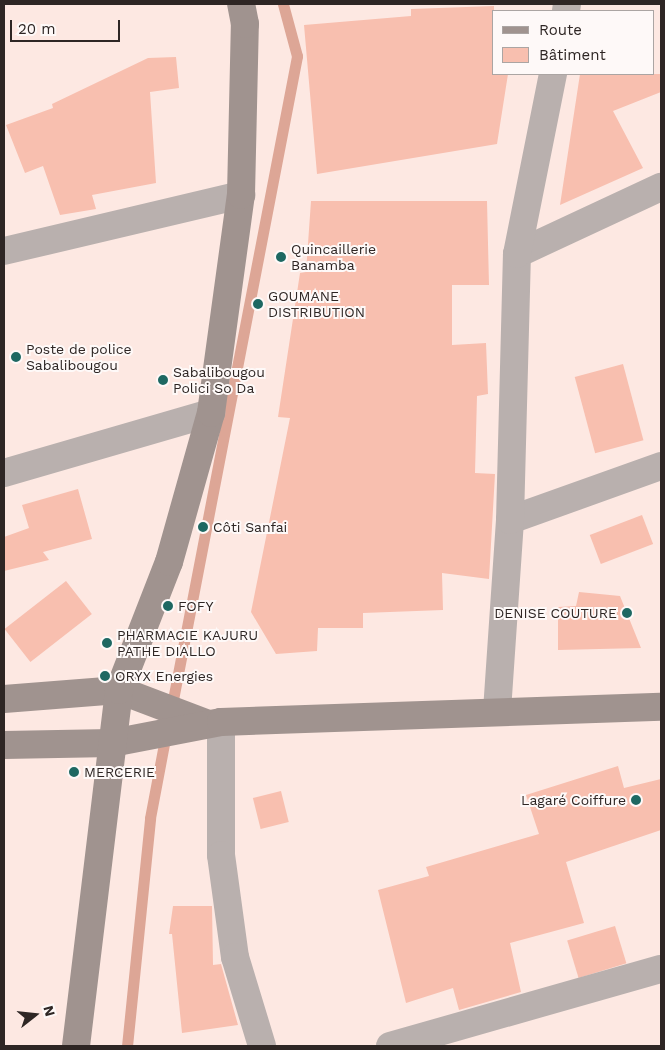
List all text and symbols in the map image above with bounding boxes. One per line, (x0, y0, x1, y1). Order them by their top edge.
scale bar (12, 10, 122, 42)
legend (492, 10, 655, 75)
text: 20 m (18, 20, 56, 38)
text: Route (539, 21, 582, 39)
text: Bâtiment (539, 46, 606, 64)
place label: Quincaillerie Banamba (291, 241, 376, 274)
marker: Quincaillerie Banamba (275, 251, 287, 263)
place label: GOUMANE DISTRIBUTION (268, 288, 365, 321)
marker: GOUMANE DISTRIBUTION (252, 298, 264, 310)
place label: Poste de police Sabalibougou (26, 341, 132, 374)
marker: Poste de police Sabalibougou (10, 351, 22, 363)
place label: Sabalibougou Polici So Da (173, 364, 265, 397)
marker: Sabalibougou Polici So Da (157, 374, 169, 386)
place label: Côti Sanfai (213, 519, 287, 535)
marker: Côti Sanfai (197, 521, 209, 533)
place label: FOFY (178, 598, 213, 614)
marker: FOFY (162, 600, 174, 612)
place label: DENISE COUTURE (494, 605, 617, 621)
marker: DENISE COUTURE (621, 607, 633, 619)
place label: PHARMACIE KAJURU PATHE DIALLO (117, 627, 258, 660)
marker: PHARMACIE KAJURU PATHE DIALLO (101, 637, 113, 649)
place label: ORYX Energies (115, 668, 213, 684)
marker: ORYX Energies (99, 670, 111, 682)
place label: MERCERIE (84, 764, 155, 780)
marker: MERCERIE (68, 766, 80, 778)
place label: Lagaré Coiffure (521, 792, 626, 808)
marker: Lagaré Coiffure (630, 794, 642, 806)
north arrow (10, 990, 60, 1040)
text: N (40, 1004, 59, 1018)

